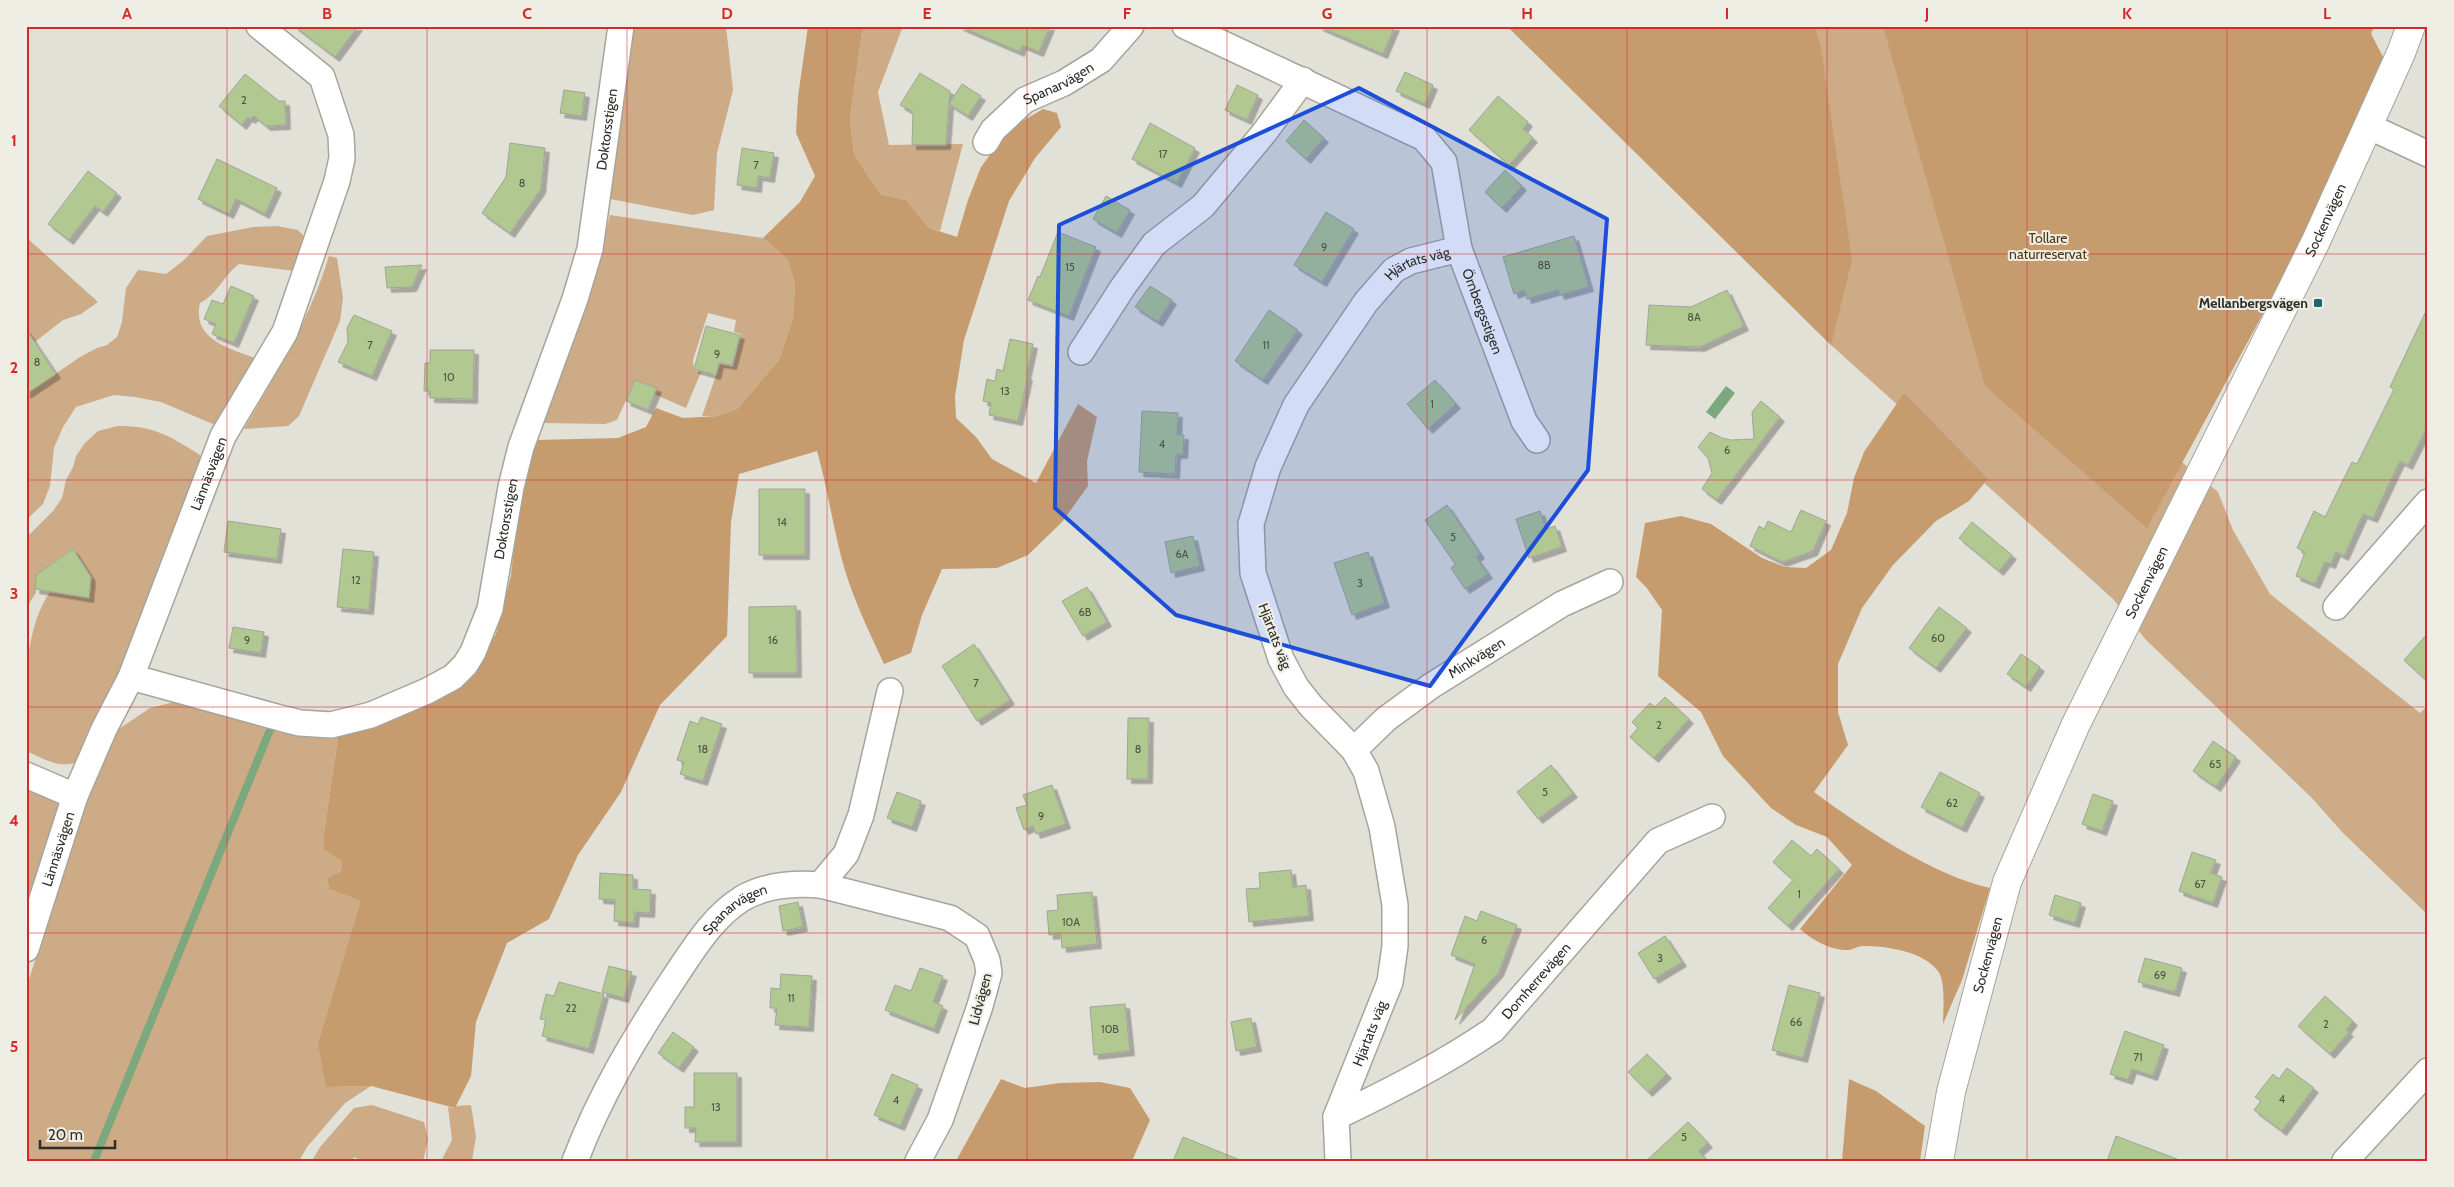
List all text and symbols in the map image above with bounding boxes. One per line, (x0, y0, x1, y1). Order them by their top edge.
text: A (122, 4, 132, 23)
text: B (322, 4, 332, 23)
text: C (522, 4, 532, 23)
text: D (721, 4, 733, 23)
text: E (922, 4, 932, 23)
text: F (1123, 4, 1132, 23)
text: G (1322, 4, 1332, 23)
text: H (1521, 4, 1533, 23)
text: I (1725, 4, 1729, 23)
text: J (1924, 4, 1929, 23)
text: K (2122, 4, 2132, 23)
text: L (2323, 4, 2331, 23)
street label: Spanarvägen (1020, 58, 1097, 109)
street label: Doktorsstigen (592, 87, 621, 171)
house number: 2 (241, 93, 247, 107)
text: 1 (11, 131, 17, 150)
house number: 17 (1158, 147, 1168, 161)
house number: 7 (753, 158, 759, 172)
house number: 8 (519, 176, 525, 190)
street label: Sockenvägen (2301, 180, 2350, 260)
park label: Tollare naturreservat (2009, 229, 2087, 263)
house number: 9 (1321, 240, 1327, 254)
street label: Hjärtats väg (1380, 242, 1453, 284)
house number: 8B (1537, 258, 1551, 272)
house number: 15 (1065, 260, 1075, 274)
street label: Örnbergsstigen (1458, 266, 1507, 357)
place label: Mellanbergsvägen (2199, 294, 2308, 312)
marker: Mellanbergsvägen (2312, 297, 2324, 309)
house number: 8A (1687, 310, 1701, 324)
house number: 7 (367, 338, 373, 352)
house number: 11 (1262, 338, 1270, 352)
house number: 9 (714, 347, 720, 361)
house number: 8 (34, 355, 40, 369)
text: 2 (10, 358, 18, 377)
house number: 10 (443, 370, 455, 384)
house number: 13 (1000, 384, 1010, 398)
house number: 1 (1430, 397, 1434, 411)
street label: Lännäsvägen (186, 434, 231, 513)
house number: 4 (1159, 437, 1166, 451)
house number: 6 (1724, 443, 1730, 457)
street label: Doktorsstigen (490, 476, 522, 561)
house number: 14 (777, 515, 788, 529)
house number: 5 (1450, 530, 1456, 544)
street label: Sockenvägen (2121, 543, 2172, 622)
house number: 6A (1175, 547, 1189, 561)
house number: 12 (351, 573, 361, 587)
house number: 3 (1357, 576, 1363, 590)
text: 3 (10, 584, 18, 603)
street label: Hjärtats väg (1254, 600, 1296, 673)
house number: 6B (1079, 605, 1092, 619)
house number: 60 (1931, 631, 1945, 645)
house number: 9 (244, 633, 250, 647)
house number: 16 (768, 633, 778, 647)
street label: Minkvägen (1445, 633, 1508, 682)
house number: 7 (973, 676, 979, 690)
house number: 2 (1656, 718, 1662, 732)
house number: 18 (698, 742, 708, 756)
house number: 8 (1135, 742, 1141, 756)
house number: 65 (2209, 757, 2221, 771)
house number: 5 (1542, 785, 1548, 799)
house number: 62 (1946, 796, 1958, 810)
street label: Lännäsvägen (38, 809, 78, 889)
house number: 9 (1038, 809, 1044, 823)
text: 4 (9, 811, 19, 830)
house number: 67 (2194, 877, 2206, 891)
street label: Spanarvägen (698, 880, 769, 939)
house number: 1 (1797, 887, 1801, 901)
street label: Sockenvägen (1969, 914, 2006, 995)
house number: 10A (1062, 915, 1080, 929)
house number: 6 (1481, 933, 1487, 947)
street label: Domherrevägen (1498, 938, 1575, 1023)
house number: 3 (1657, 951, 1663, 965)
house number: 69 (2154, 968, 2166, 982)
street label: Lidvägen (964, 971, 996, 1027)
house number: 11 (787, 991, 795, 1005)
street label: Hjärtats väg (1348, 997, 1391, 1069)
house number: 22 (565, 1001, 577, 1015)
house number: 66 (1790, 1015, 1802, 1029)
house number: 2 (2323, 1017, 2329, 1031)
house number: 10B (1101, 1022, 1119, 1036)
text: 5 (10, 1037, 18, 1056)
house number: 71 (2133, 1050, 2143, 1064)
house number: 4 (2279, 1092, 2286, 1106)
house number: 4 (893, 1093, 900, 1107)
house number: 13 (711, 1100, 721, 1114)
scale bar (40, 1117, 115, 1149)
text: 20 m (48, 1126, 83, 1144)
house number: 5 (1681, 1130, 1687, 1144)

